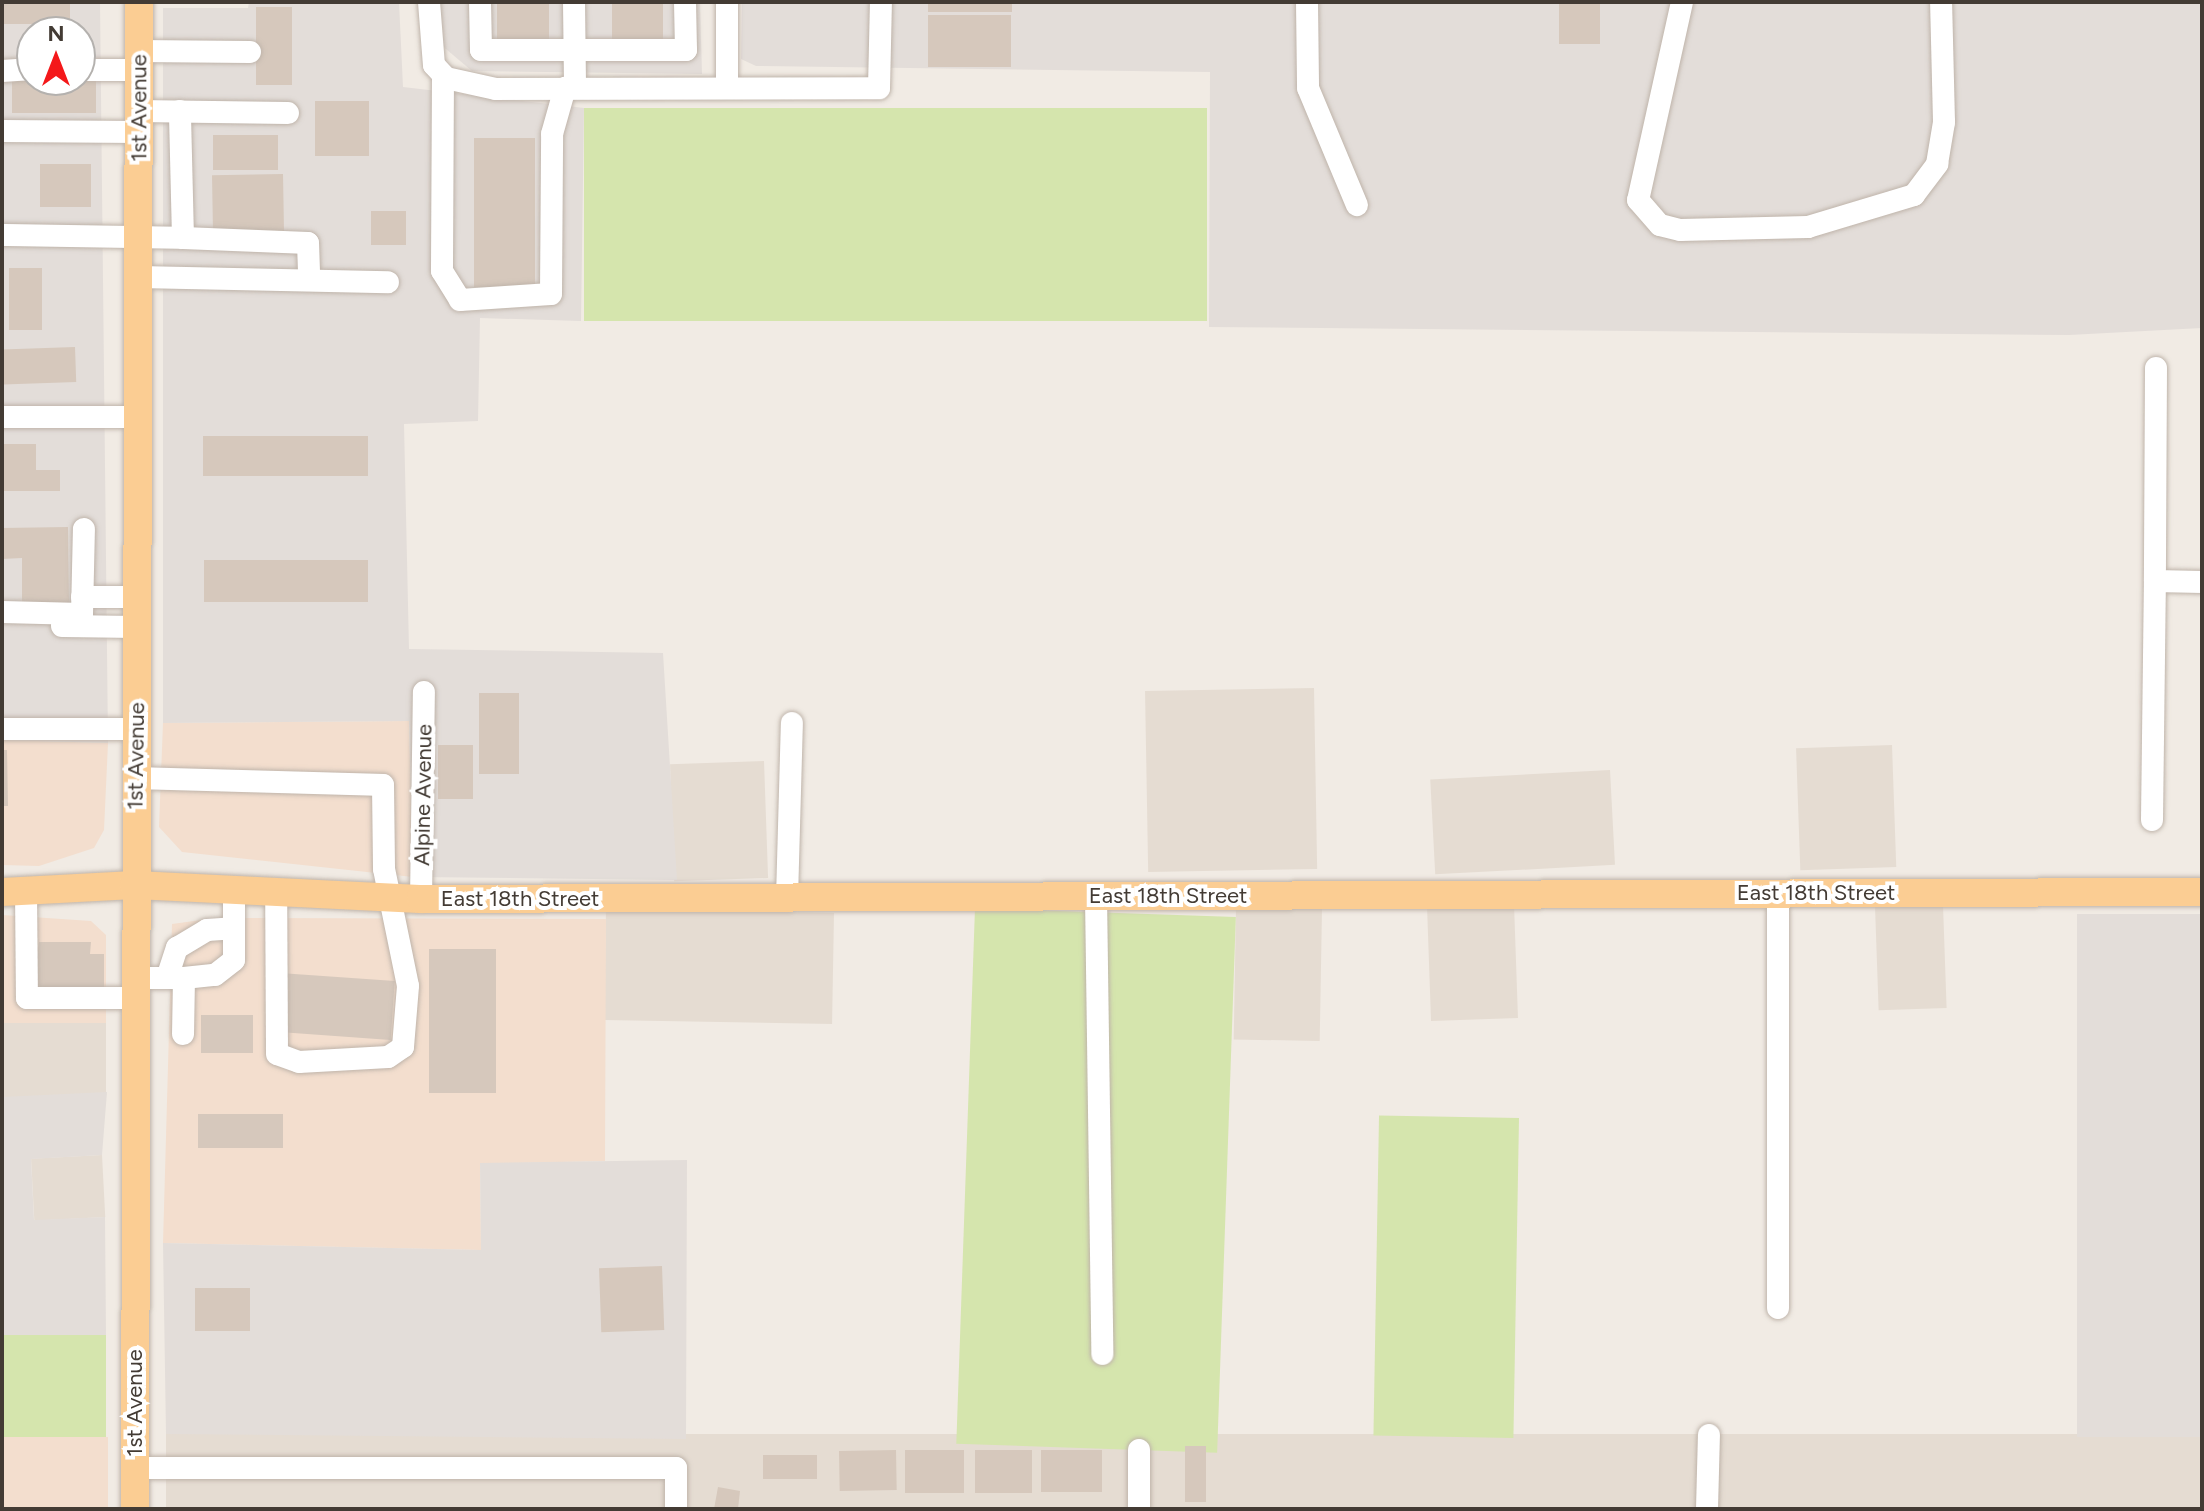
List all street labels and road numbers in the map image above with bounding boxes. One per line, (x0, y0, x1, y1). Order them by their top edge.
street label: 1st Avenue (126, 54, 152, 162)
street label: 1st Avenue (122, 702, 150, 810)
street label: Alpine Avenue (409, 724, 437, 866)
street label: East 18th Street (1737, 880, 1895, 906)
street label: East 18th Street (1089, 883, 1247, 909)
street label: East 18th Street (441, 886, 599, 912)
street label: 1st Avenue (122, 1349, 148, 1457)

